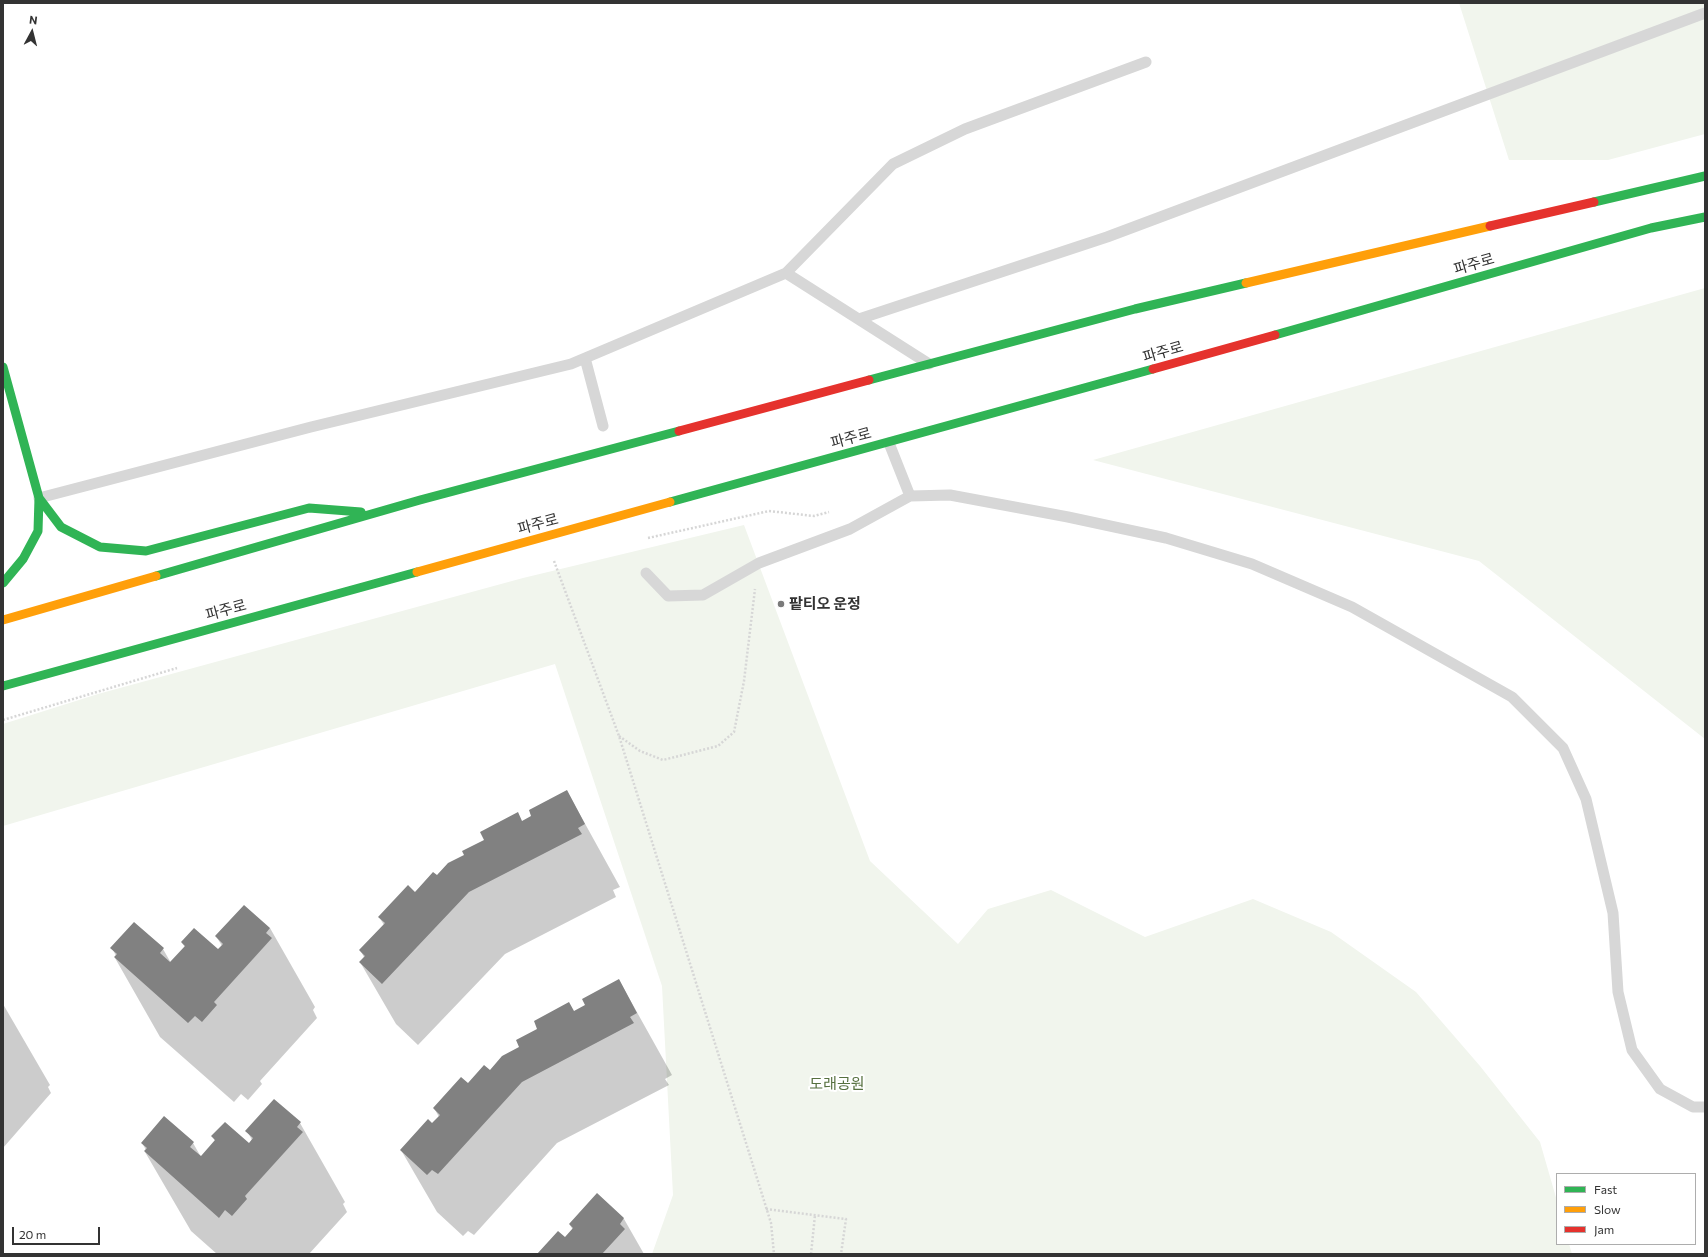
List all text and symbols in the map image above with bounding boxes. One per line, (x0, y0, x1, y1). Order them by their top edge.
north arrow (12, 12, 52, 52)
text: N (29, 13, 38, 27)
street label: 파주로 (1452, 250, 1496, 278)
street label: 파주로 (1141, 338, 1185, 366)
street label: 파주로 (829, 424, 873, 452)
street label: 파주로 (516, 510, 560, 538)
place label: 팥티오 운정 (789, 595, 861, 613)
street label: 파주로 (204, 596, 248, 624)
marker: 팥티오 운정 (776, 599, 786, 609)
park label: 도래공원 (809, 1075, 865, 1093)
legend (1556, 1173, 1696, 1245)
text: Fast (1594, 1182, 1617, 1196)
text: Slow (1594, 1202, 1621, 1216)
scale bar (14, 1219, 102, 1245)
text: Jam (1594, 1222, 1614, 1236)
text: 20 m (19, 1227, 46, 1241)

